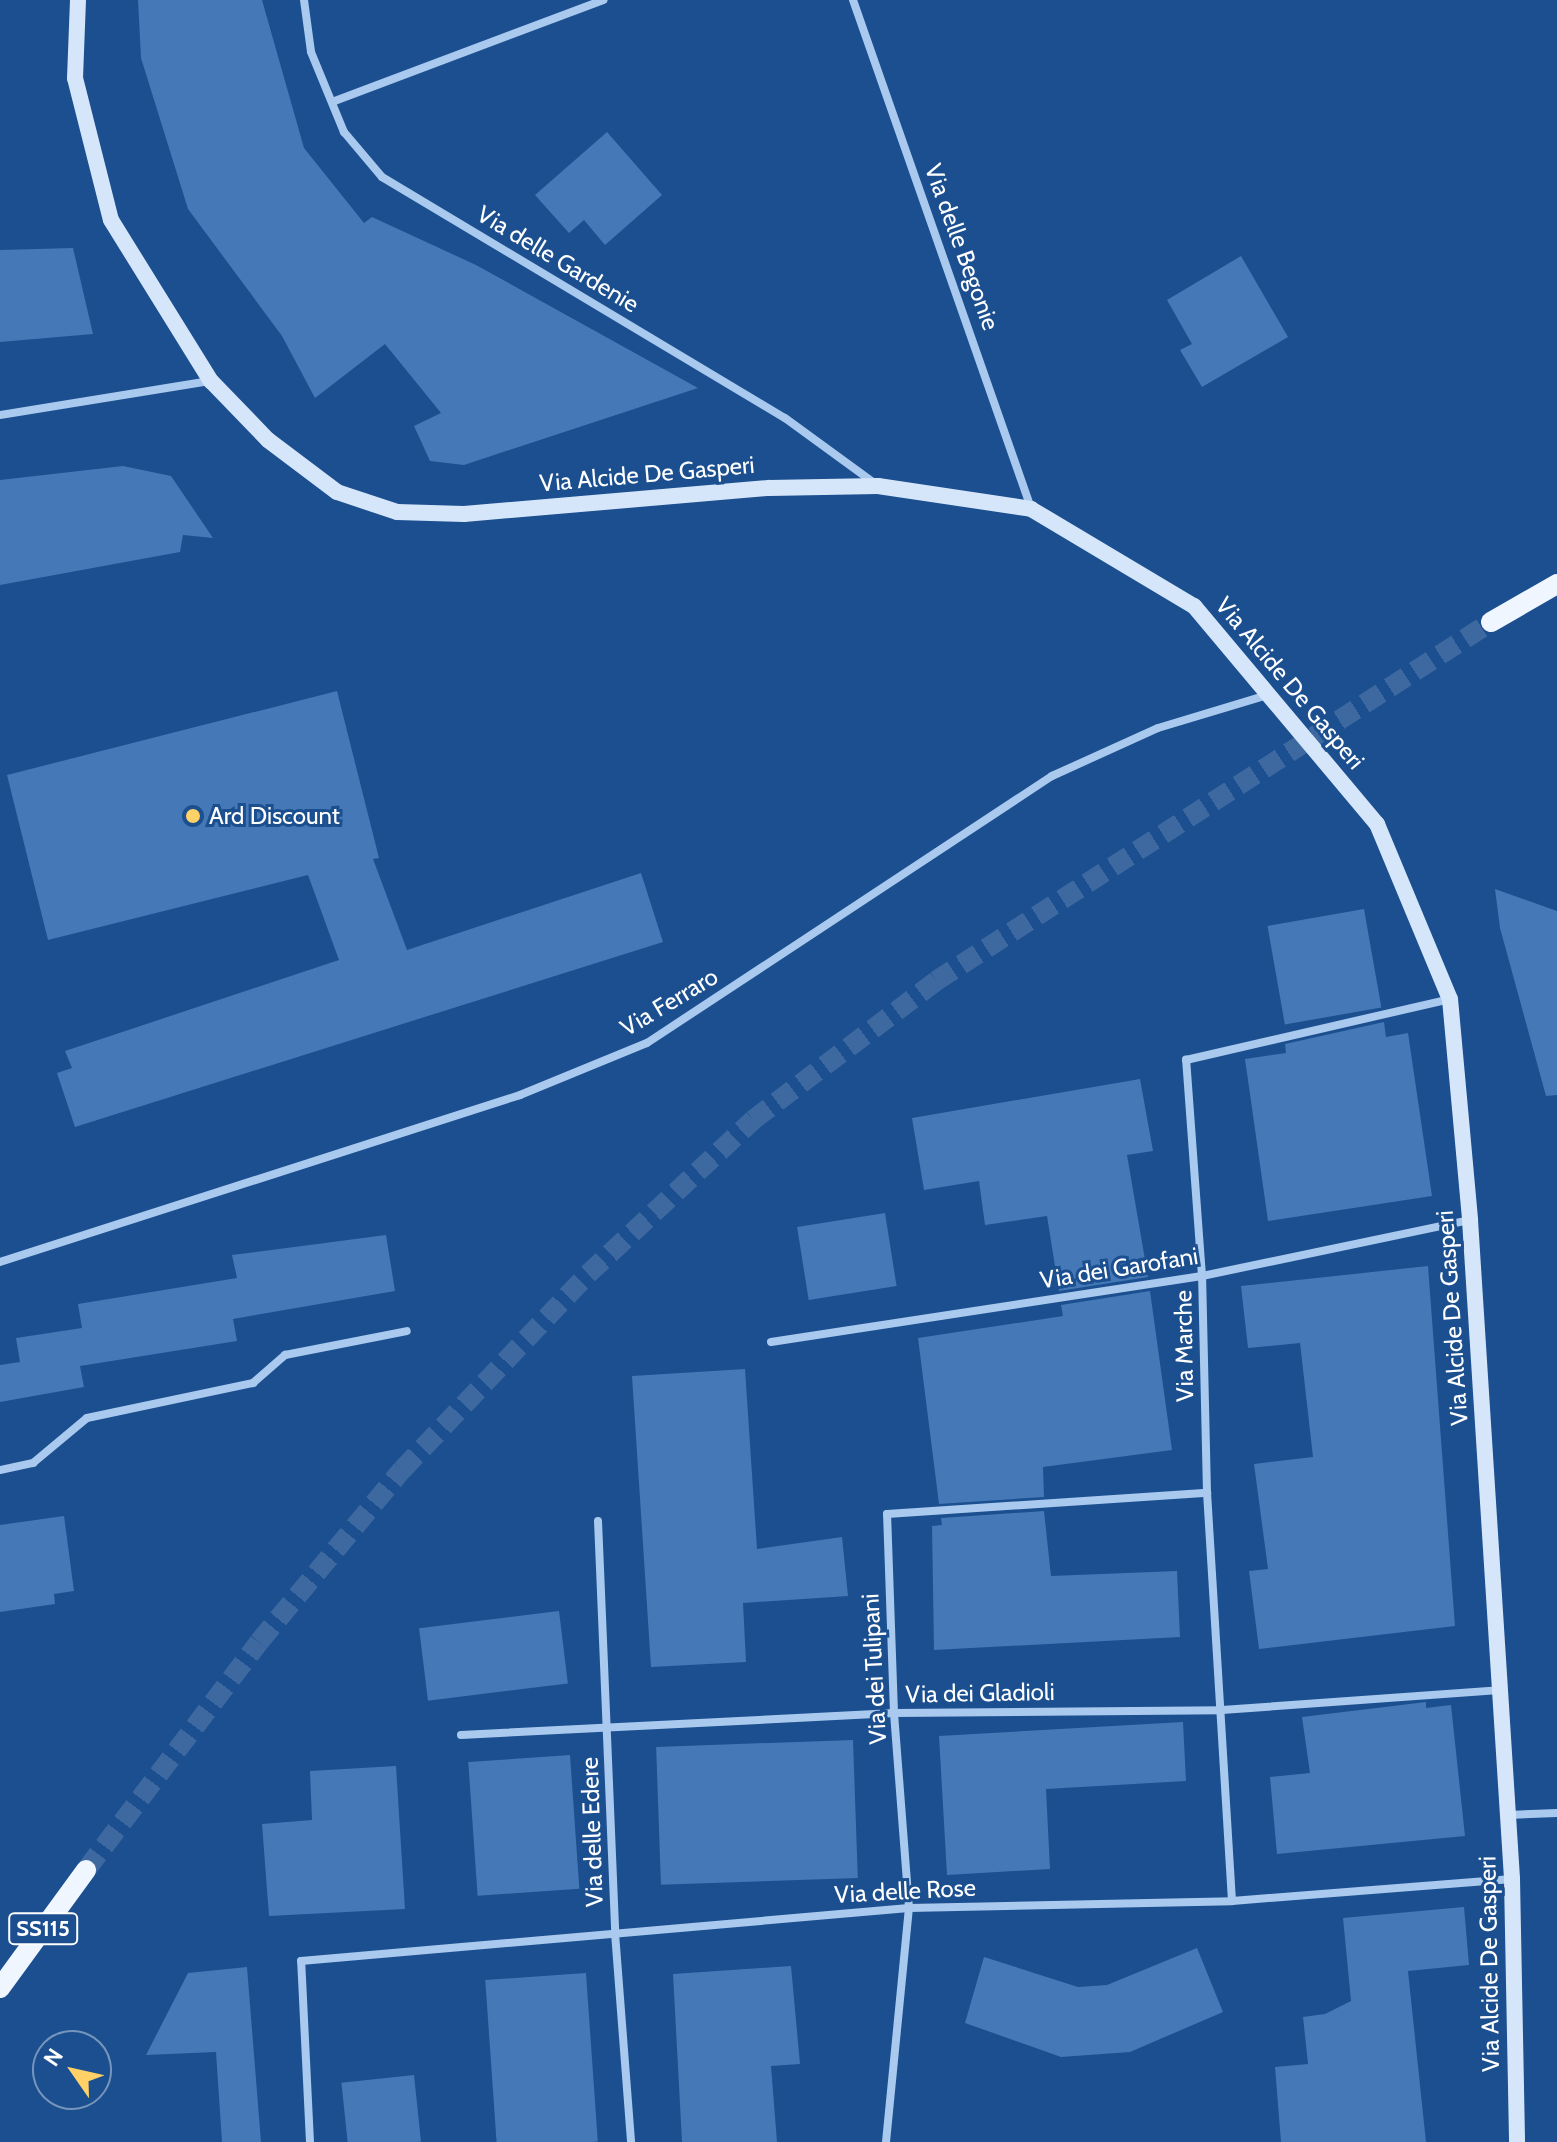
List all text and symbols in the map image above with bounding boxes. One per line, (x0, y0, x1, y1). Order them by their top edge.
street label: Via delle Begonie (919, 160, 1005, 334)
street label: Via delle Gardenie (472, 199, 644, 319)
street label: Via Alcide De Gasperi (538, 450, 756, 498)
street label: Via Alcide De Gasperi (1210, 591, 1370, 775)
place label: Ard Discount (209, 802, 340, 830)
marker: Ard Discount (184, 807, 202, 825)
street label: Via Ferraro (615, 962, 723, 1042)
street label: Via Alcide De Gasperi (1430, 1209, 1474, 1427)
street label: Via dei Garofani (1038, 1241, 1200, 1295)
street label: Via Marche (1169, 1290, 1199, 1402)
street label: Via dei Tulipani (856, 1593, 892, 1745)
street label: Via dei Gladioli (905, 1677, 1055, 1709)
street label: Via delle Edere (575, 1756, 609, 1908)
street label: Via Alcide De Gasperi (1473, 1856, 1505, 2072)
street label: Via delle Rose (834, 1873, 976, 1909)
road number: SS115 (7, 1911, 79, 1947)
north arrow (32, 2030, 112, 2110)
text: N (38, 2043, 69, 2071)

